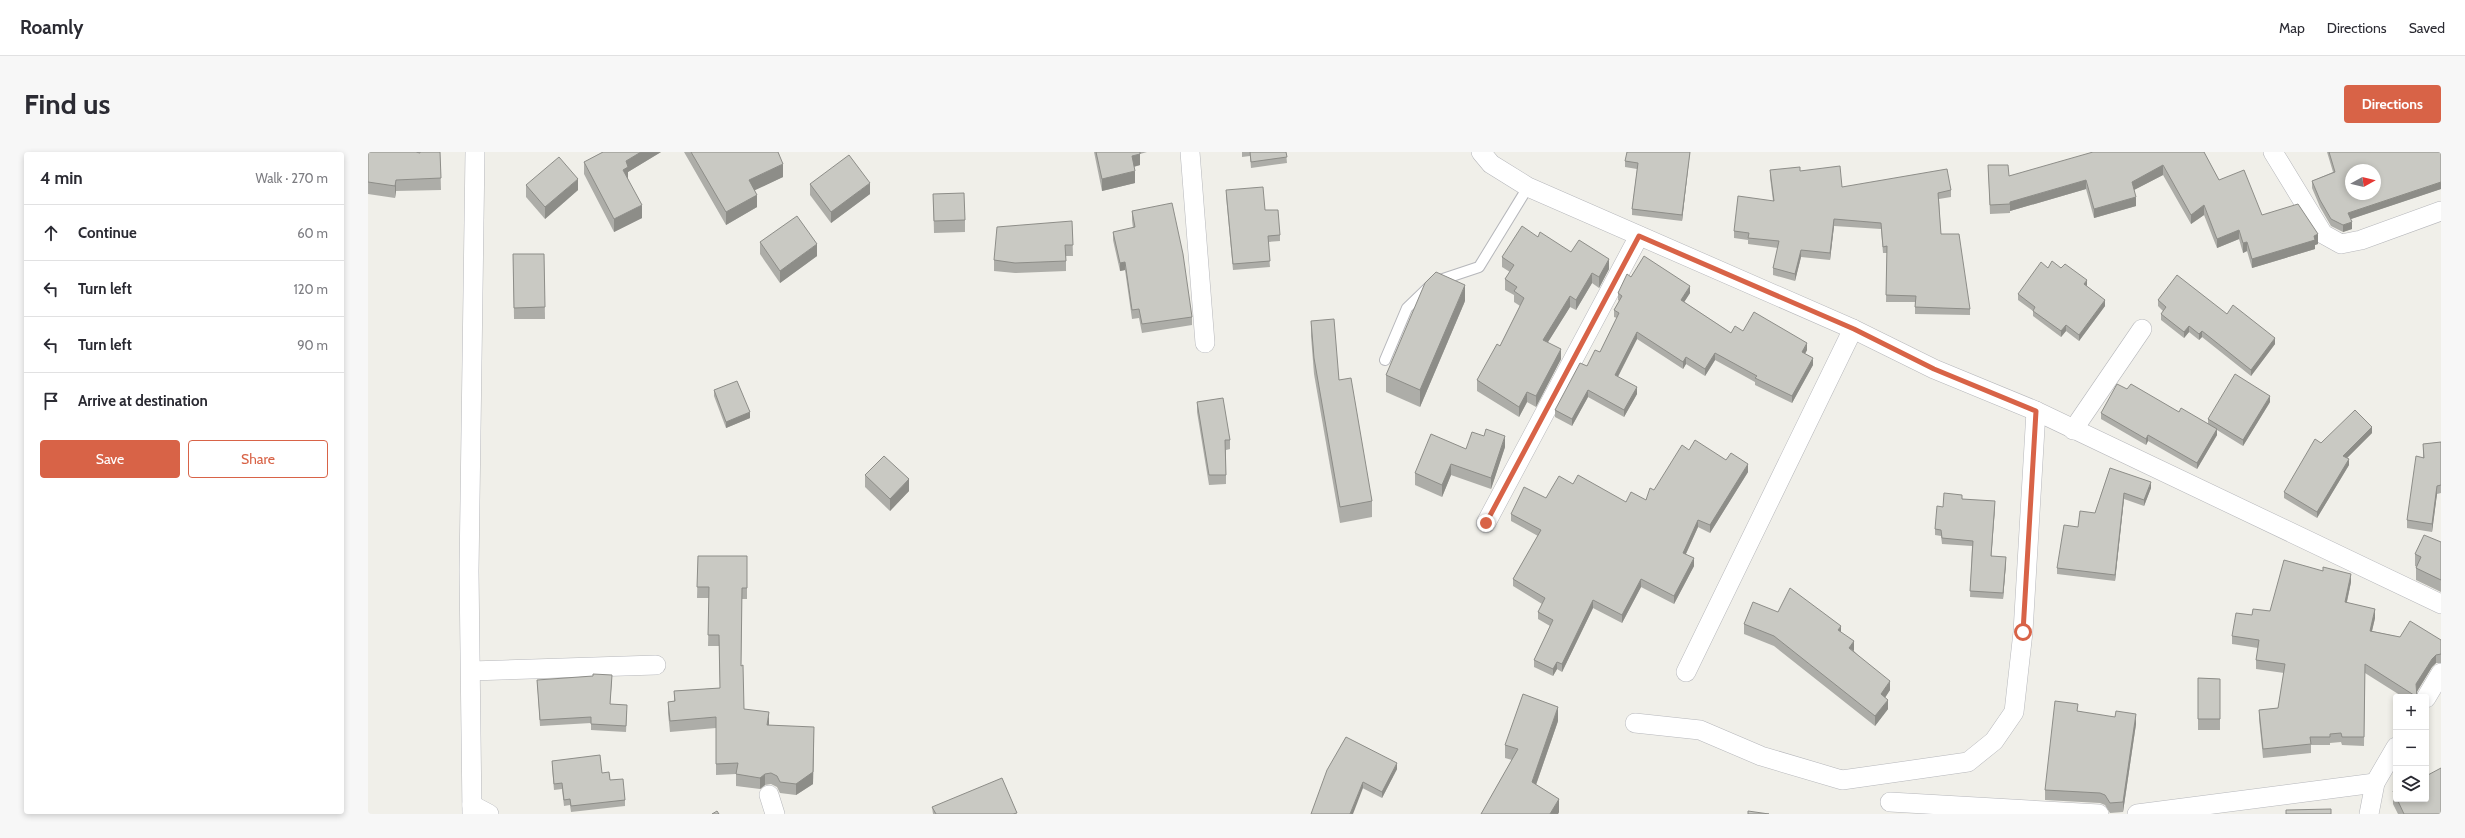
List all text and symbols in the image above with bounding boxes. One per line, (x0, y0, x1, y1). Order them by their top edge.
text: Roamly (20, 16, 83, 39)
text: Map (2279, 19, 2305, 37)
text: Directions (2327, 19, 2387, 37)
text: Saved (2409, 19, 2445, 37)
button: Directions (2344, 85, 2441, 123)
text: Find us (24, 87, 110, 121)
north arrow (2345, 164, 2381, 200)
text: 4 min (40, 168, 83, 188)
text: Walk · 270 m (256, 170, 328, 186)
icon: ahead (40, 222, 62, 244)
text: Continue (78, 224, 137, 242)
text: 60 m (297, 225, 328, 241)
icon: left (40, 278, 62, 300)
text: Turn left (78, 280, 132, 298)
text: 120 m (294, 281, 328, 297)
icon: left (40, 334, 62, 356)
text: Turn left (78, 336, 132, 354)
text: 90 m (297, 337, 328, 353)
icon: arrive (40, 390, 62, 412)
text: Arrive at destination (78, 392, 208, 410)
button: Save (40, 440, 180, 478)
button: Share (188, 440, 328, 478)
route end (1477, 514, 1495, 532)
route start (2014, 623, 2032, 641)
map controls (2393, 694, 2429, 802)
button: + (2393, 694, 2429, 730)
button: − (2393, 730, 2429, 766)
button: layers (2393, 766, 2429, 802)

